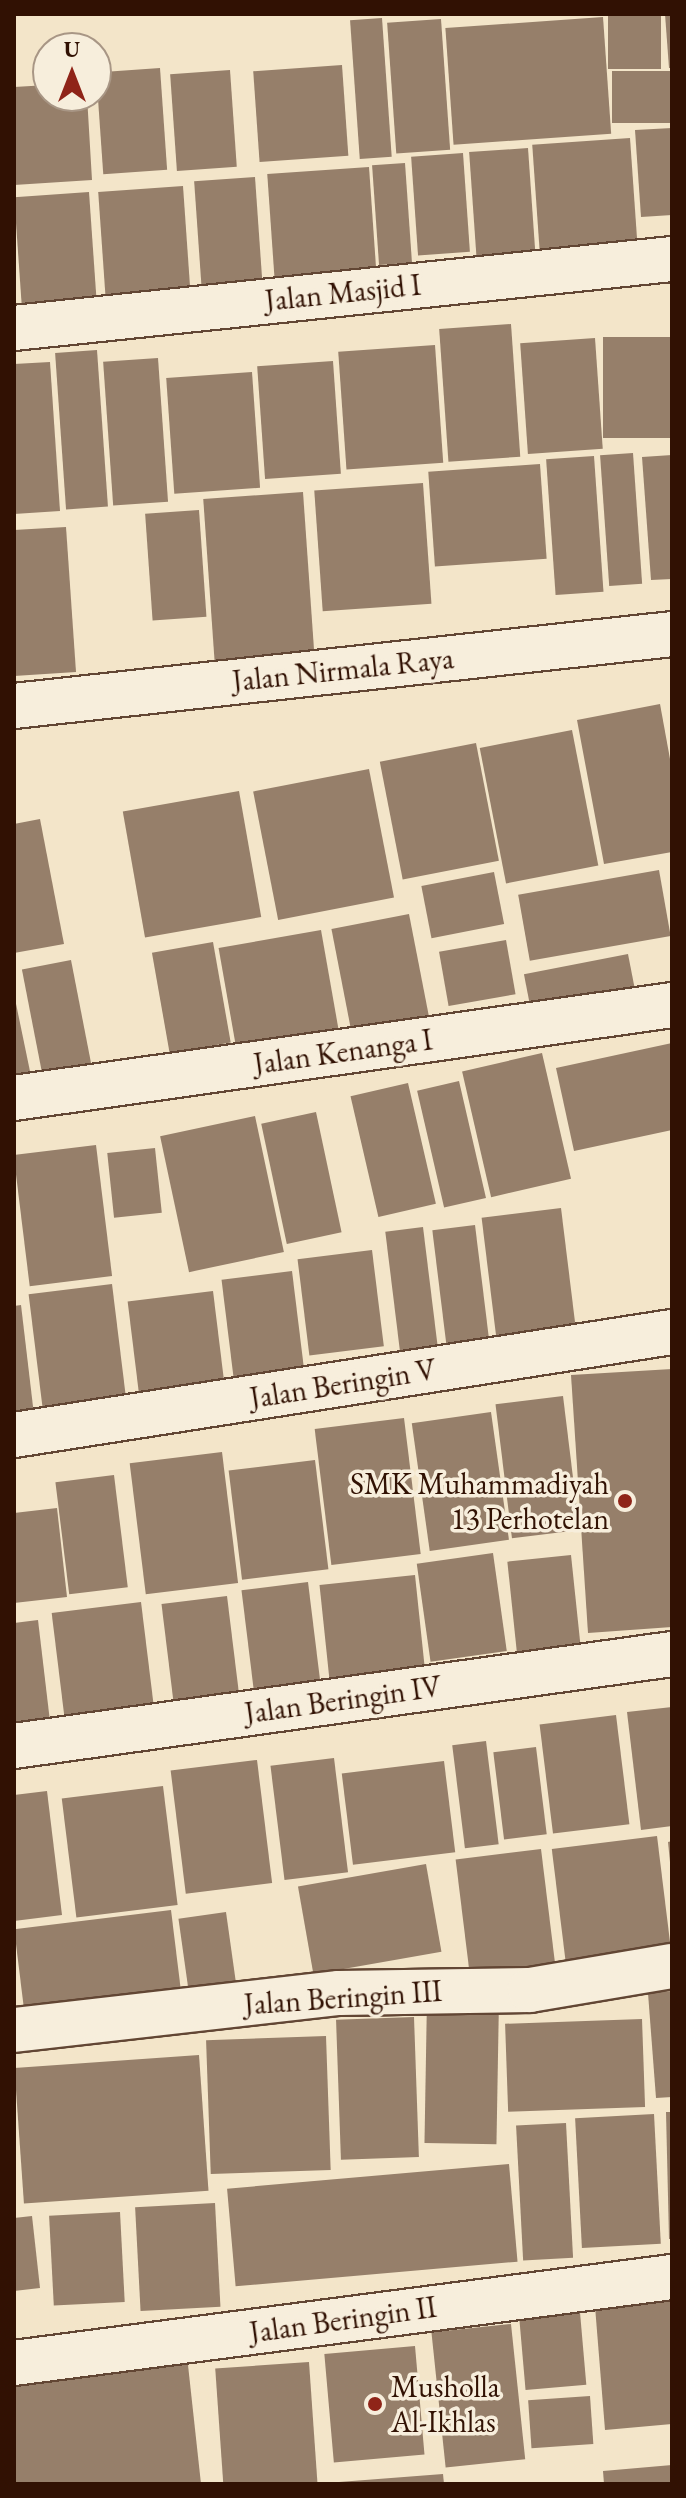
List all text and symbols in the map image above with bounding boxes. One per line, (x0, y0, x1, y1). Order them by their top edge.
north arrow (32, 32, 112, 112)
text: U (64, 35, 80, 64)
street label: Jalan Masjid I (263, 267, 423, 319)
street label: Jalan Nirmala Raya (230, 640, 456, 700)
street label: Jalan Kenanga I (251, 1022, 435, 1082)
street label: Jalan Beringin V (247, 1352, 439, 1416)
place label: SMK Muhammadiyah 13 Perhotelan (350, 1466, 609, 1536)
marker: SMK Muhammadiyah 13 Perhotelan (616, 1492, 634, 1510)
street label: Jalan Beringin IV (242, 1668, 444, 1732)
street label: Jalan Beringin III (243, 1973, 443, 2023)
street label: Jalan Beringin II (247, 2289, 439, 2351)
place label: Musholla Al-Ikhlas (391, 2369, 500, 2440)
marker: Musholla Al-Ikhlas (366, 2395, 384, 2413)

